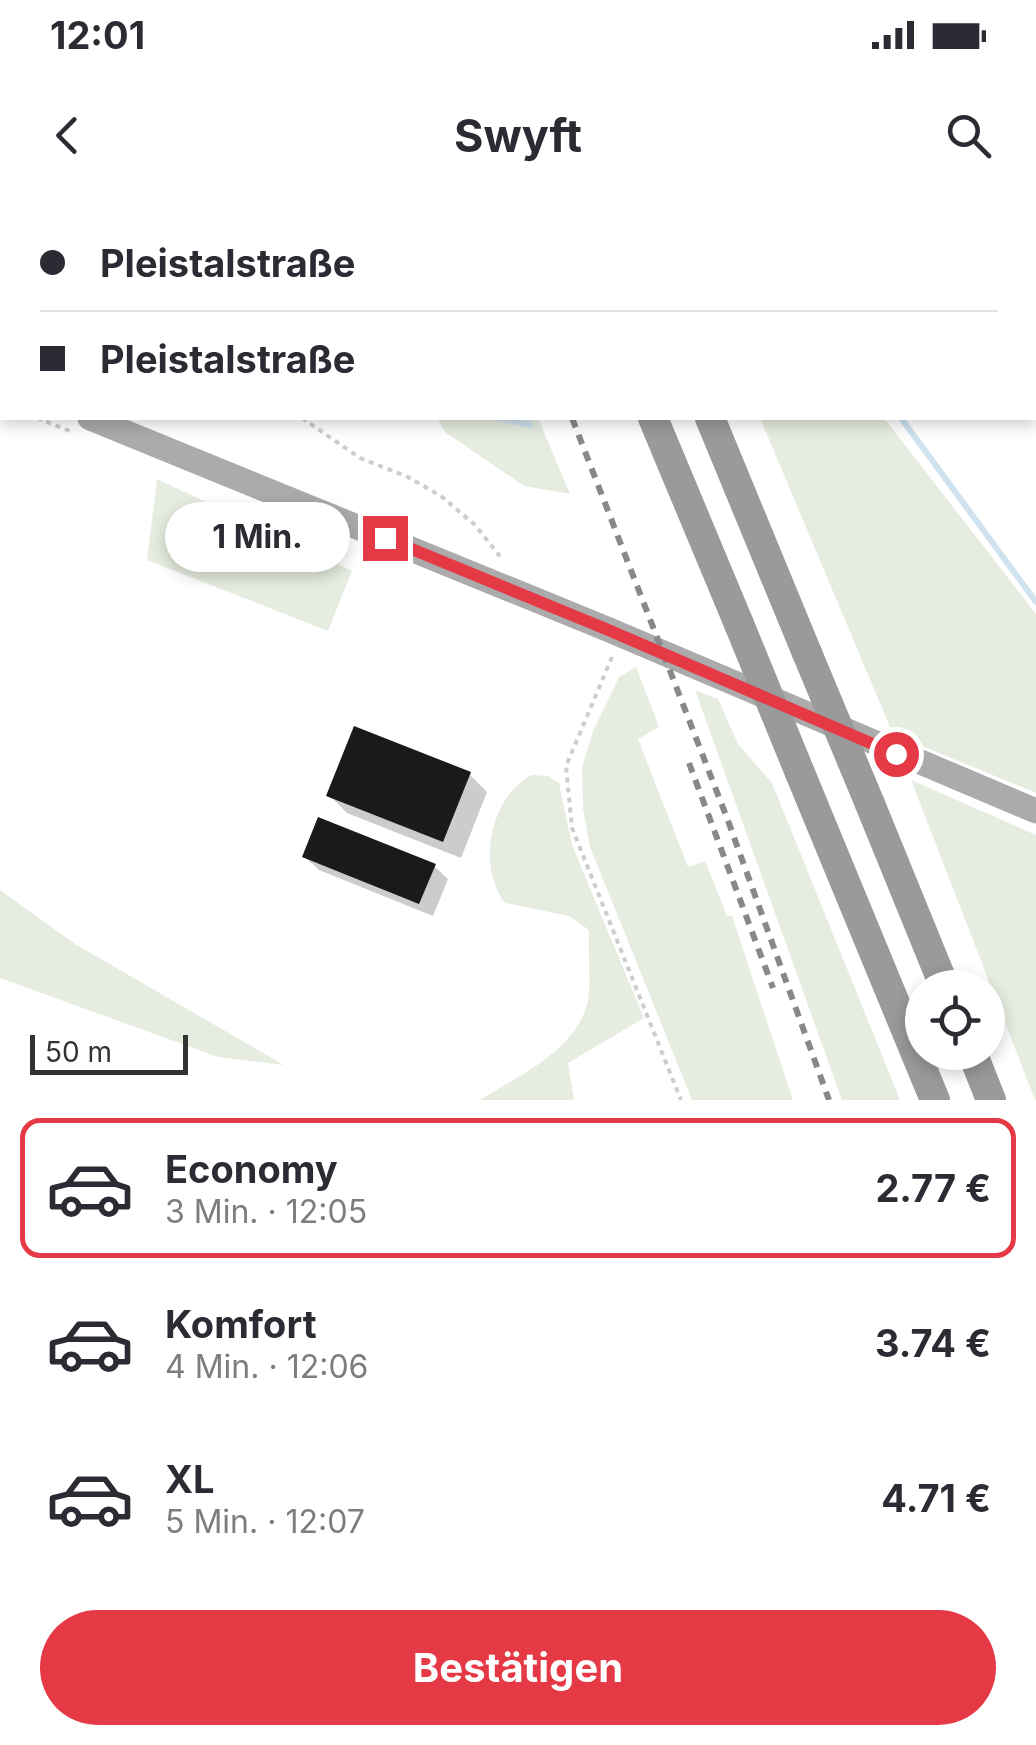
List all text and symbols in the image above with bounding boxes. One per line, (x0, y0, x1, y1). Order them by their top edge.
text: 12:01 (50, 12, 145, 58)
icon: back (40, 108, 95, 163)
text: Swyft (454, 108, 582, 163)
icon: search (941, 108, 996, 163)
text: Pleistalstraße (100, 240, 355, 286)
text: Pleistalstraße (100, 336, 355, 382)
callout: 1 Min. (165, 503, 350, 573)
route end (363, 516, 408, 561)
text: 1 Min. (212, 517, 303, 556)
route start (874, 732, 919, 777)
map controls (905, 970, 1005, 1070)
button: locate (905, 970, 1005, 1070)
scale bar (30, 1030, 188, 1074)
text: 50 m (45, 1035, 112, 1069)
icon: car (45, 1143, 135, 1233)
text: Economy (165, 1146, 338, 1192)
text: 2.77 € (875, 1165, 991, 1211)
text: 3 Min. · 12:05 (165, 1192, 367, 1231)
icon: car (45, 1298, 135, 1388)
text: Komfort (165, 1301, 317, 1347)
text: 3.74 € (875, 1320, 991, 1366)
text: 4 Min. · 12:06 (165, 1347, 368, 1386)
icon: car (45, 1453, 135, 1543)
text: XL (165, 1456, 215, 1502)
text: 4.71 € (881, 1475, 991, 1521)
text: 5 Min. · 12:07 (165, 1502, 365, 1541)
button: Bestätigen (40, 1610, 996, 1725)

